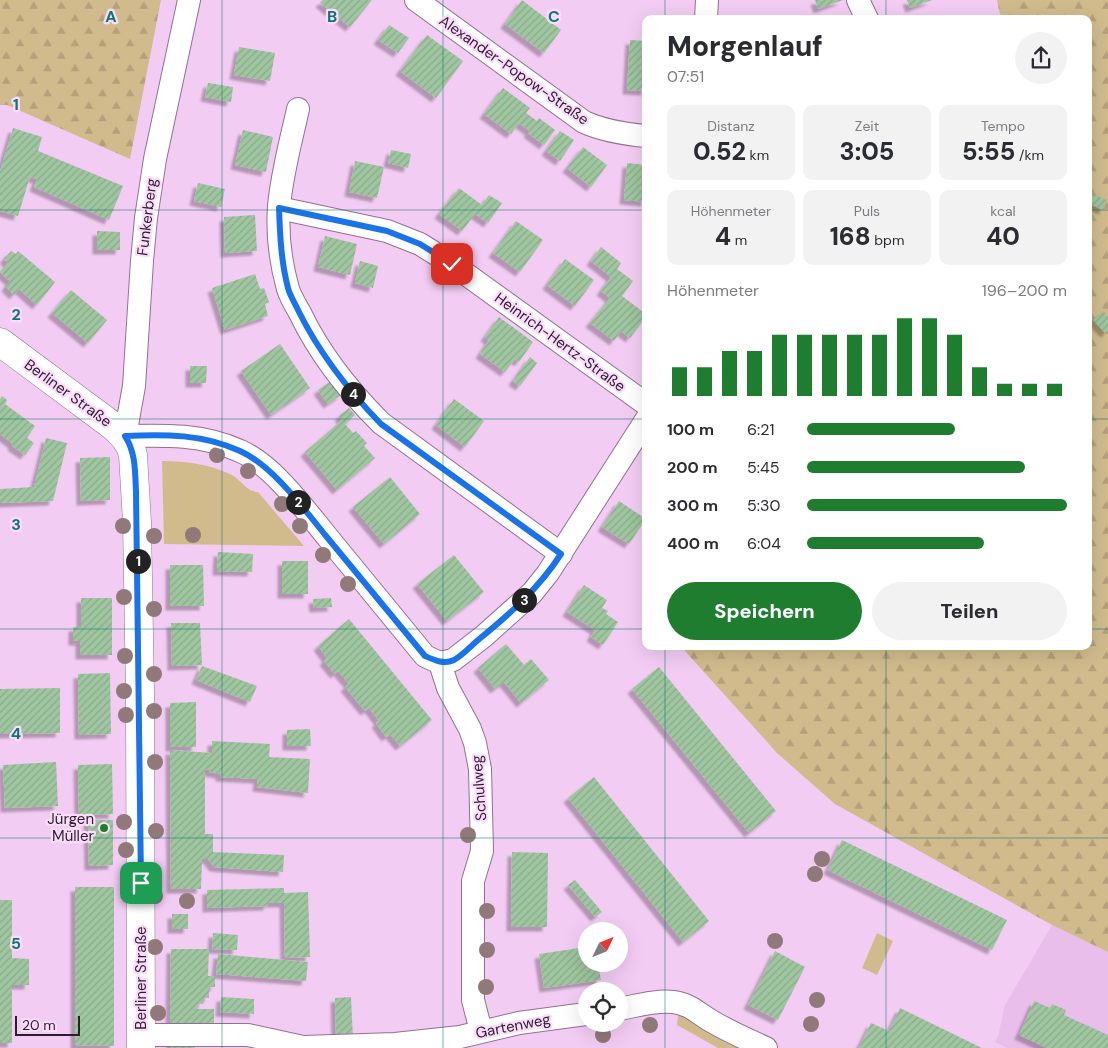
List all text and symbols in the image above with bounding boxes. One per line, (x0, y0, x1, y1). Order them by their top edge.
text: A (105, 6, 117, 27)
text: B (327, 6, 337, 27)
text: C (548, 6, 560, 27)
street label: Alexander-Popow-Straße (435, 11, 593, 129)
text: Morgenlauf (667, 28, 823, 65)
button: share (1015, 32, 1067, 84)
text: 07:51 (667, 66, 704, 87)
text: 1 (13, 94, 19, 115)
text: Distanz (707, 117, 755, 135)
text: Zeit (855, 117, 879, 135)
text: Tempo (981, 117, 1025, 135)
text: 0.52 (693, 135, 746, 168)
text: 3:05 (840, 135, 894, 168)
text: 5:55 (962, 135, 1015, 168)
text: km (746, 146, 769, 164)
text: /km (1015, 146, 1044, 164)
street label: Funkerberg (132, 177, 162, 257)
text: Höhenmeter (691, 202, 771, 220)
text: Puls (854, 202, 880, 220)
text: kcal (990, 202, 1016, 220)
text: 4 (715, 220, 731, 253)
text: 168 (830, 220, 871, 253)
text: 40 (986, 220, 1020, 253)
text: m (731, 231, 747, 249)
text: bpm (871, 231, 904, 249)
pin (431, 243, 473, 285)
icon: check (438, 250, 466, 278)
text: Höhenmeter (667, 280, 759, 301)
text: 196–200 m (982, 280, 1067, 301)
street label: Heinrich-Hertz-Straße (491, 288, 629, 396)
text: 2 (11, 304, 21, 325)
street label: Berliner Straße (20, 355, 116, 431)
pin: 4 (340, 382, 366, 406)
text: 4 (349, 385, 358, 403)
text: 100 m (667, 419, 714, 440)
text: 6:21 (747, 419, 775, 440)
text: 200 m (667, 457, 718, 478)
text: 5:45 (747, 457, 779, 478)
pin: 2 (286, 490, 310, 514)
text: 2 (294, 493, 303, 511)
text: 300 m (667, 495, 718, 516)
text: 5:30 (747, 495, 780, 516)
text: 3 (11, 514, 21, 535)
text: 400 m (667, 533, 719, 554)
text: 6:04 (747, 533, 781, 554)
pin: 1 (126, 548, 150, 574)
text: 1 (136, 552, 141, 570)
button: Speichern (667, 582, 862, 640)
button: Teilen (872, 582, 1067, 640)
pin: 3 (512, 588, 536, 612)
text: 3 (520, 591, 529, 609)
text: 4 (11, 723, 21, 744)
street label: Schulweg (467, 754, 491, 822)
place label: Jürgen Müller (47, 809, 94, 846)
marker: Jürgen Müller (98, 822, 110, 834)
pin (120, 862, 162, 904)
icon: arrive (127, 869, 155, 897)
north arrow (578, 922, 628, 972)
map controls (578, 922, 628, 1032)
street label: Berliner Straße (131, 926, 151, 1030)
text: 5 (11, 933, 21, 954)
button: locate (578, 982, 628, 1032)
street label: Gartenweg (474, 1009, 552, 1043)
scale bar (15, 1013, 80, 1036)
text: 20 m (22, 1016, 56, 1034)

